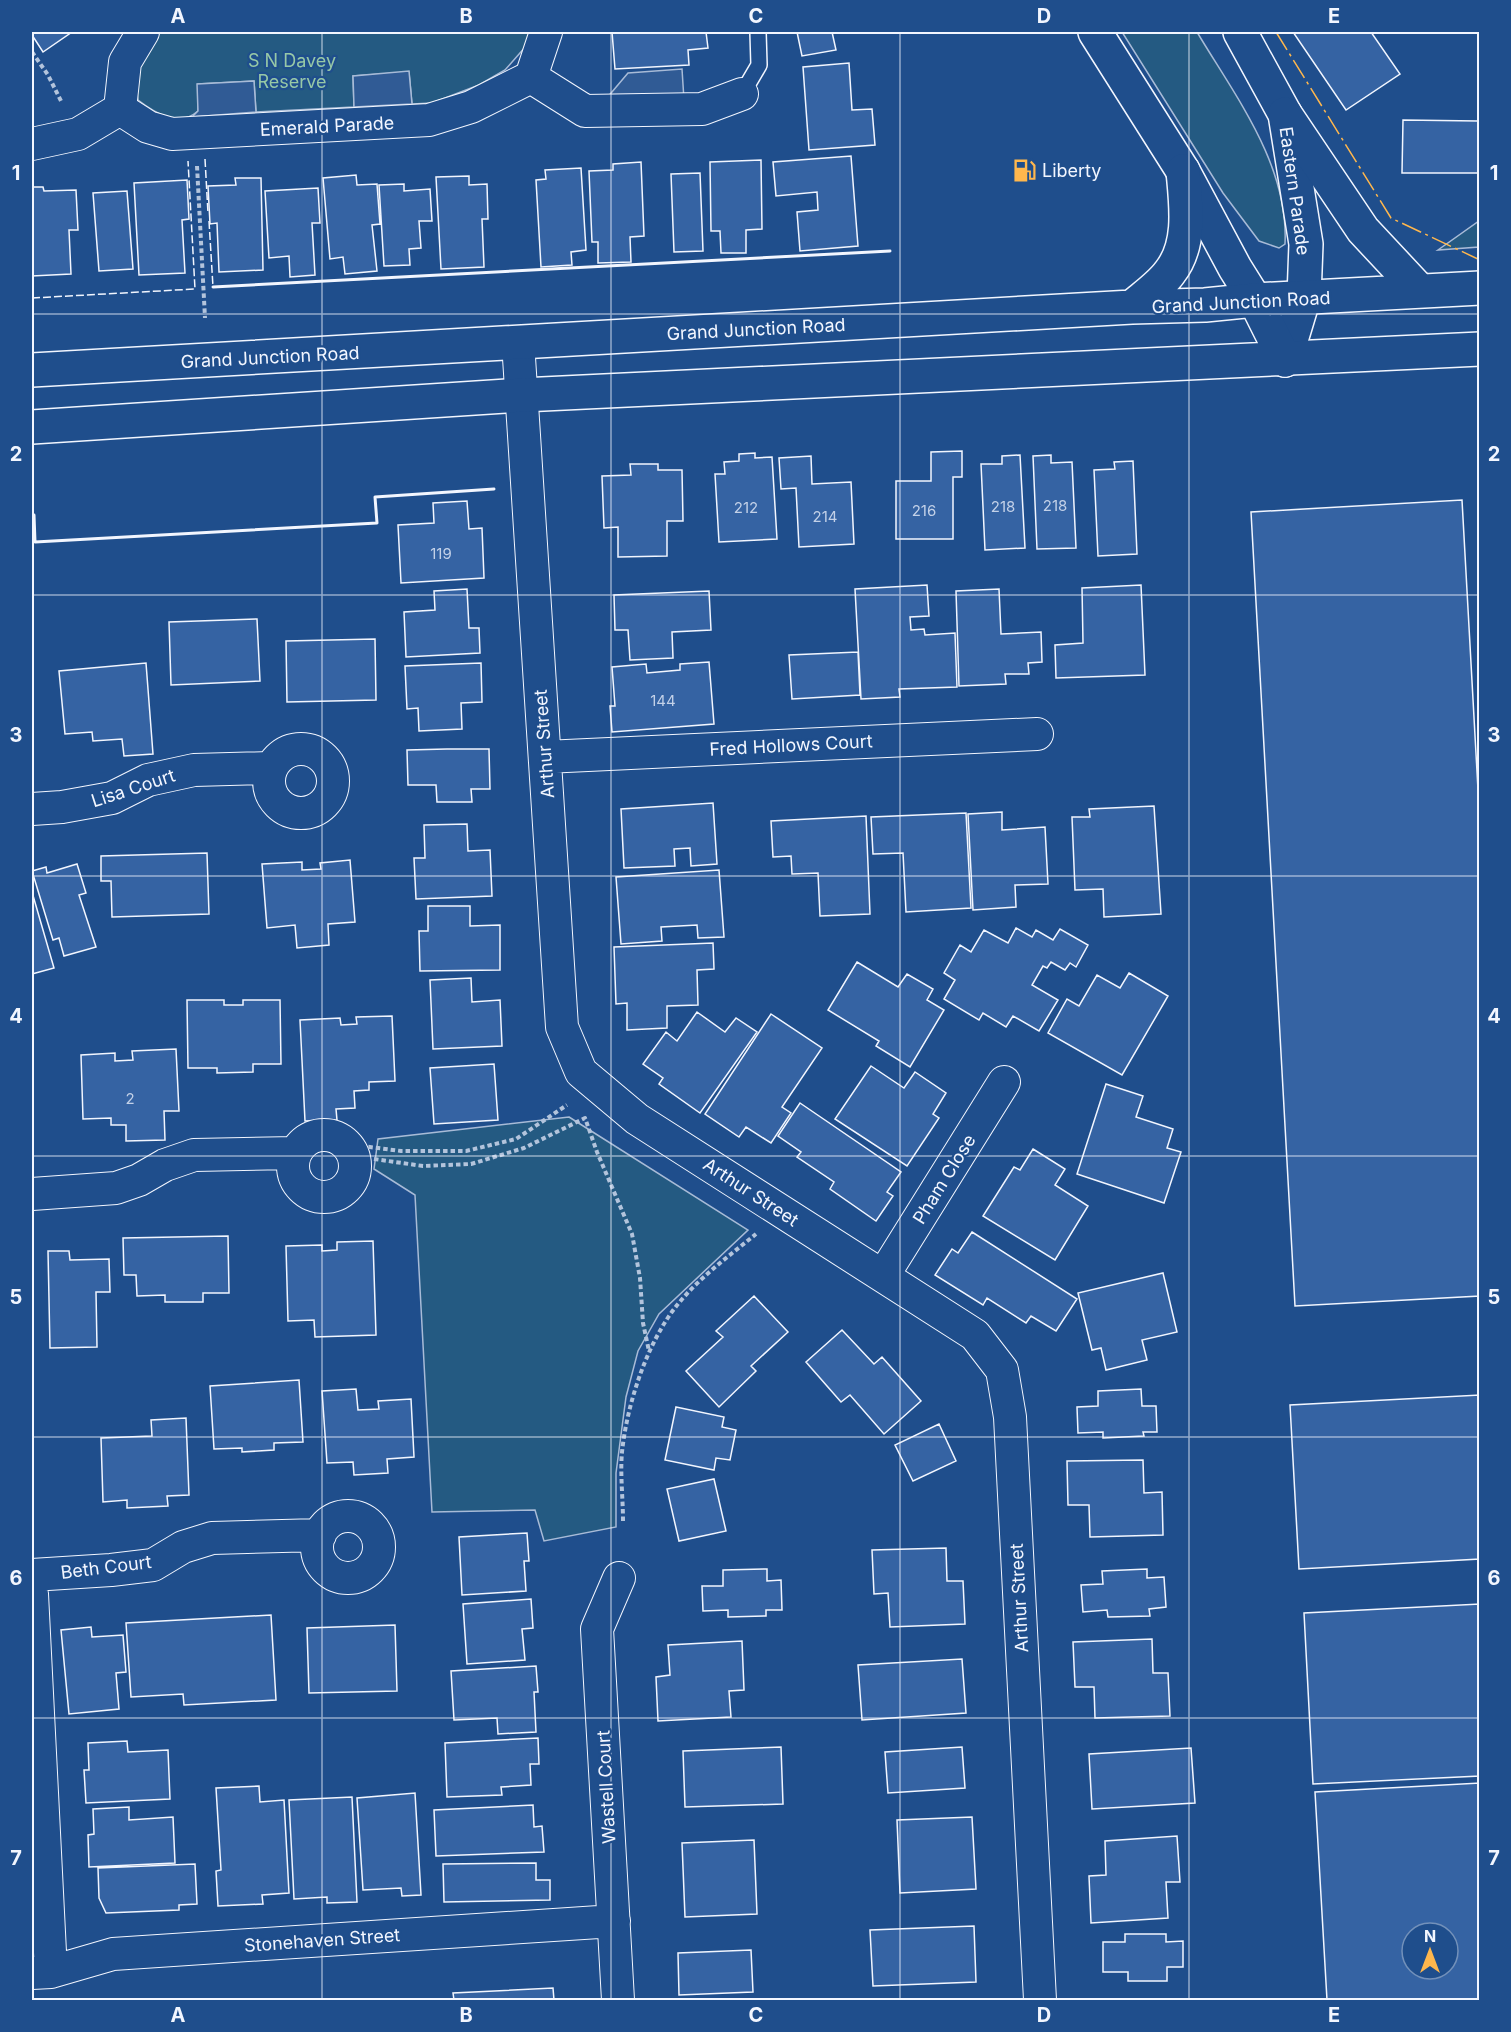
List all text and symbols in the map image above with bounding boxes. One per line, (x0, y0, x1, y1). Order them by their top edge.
text: A (171, 4, 186, 28)
text: B (459, 4, 473, 28)
text: C (749, 4, 763, 28)
text: D (1037, 4, 1051, 28)
text: E (1328, 4, 1340, 28)
park label: S N Davey Reserve (248, 50, 336, 92)
street label: Emerald Parade (259, 112, 395, 140)
street label: Eastern Parade (1276, 125, 1314, 257)
fuel station icon: Liberty (1011, 157, 1037, 183)
place label: Liberty (1042, 160, 1101, 181)
text: 1 (12, 161, 20, 185)
text: 1 (1490, 161, 1498, 185)
street label: Grand Junction Road (1151, 287, 1331, 317)
street label: Grand Junction Road (666, 314, 846, 344)
street label: Grand Junction Road (180, 342, 360, 372)
text: 2 (10, 442, 22, 466)
text: 2 (1488, 442, 1500, 466)
house number: 218 (1043, 496, 1067, 515)
house number: 218 (991, 497, 1015, 516)
house number: 212 (734, 498, 758, 517)
house number: 216 (912, 501, 936, 520)
house number: 214 (813, 507, 837, 526)
house number: 119 (430, 544, 452, 563)
street label: Arthur Street (530, 689, 558, 799)
house number: 144 (650, 691, 676, 710)
text: 3 (10, 723, 22, 747)
text: 3 (1488, 723, 1500, 747)
street label: Fred Hollows Court (709, 730, 873, 760)
street label: Lisa Court (89, 765, 178, 811)
text: 4 (9, 1004, 23, 1028)
text: 4 (1487, 1004, 1501, 1028)
house number: 2 (125, 1089, 135, 1108)
street label: Pham Close (908, 1130, 980, 1228)
street label: Arthur Street (699, 1153, 803, 1231)
text: 5 (10, 1285, 22, 1309)
text: 5 (1488, 1285, 1500, 1309)
street label: Arthur Street (1006, 1543, 1032, 1653)
street label: Beth Court (59, 1551, 153, 1583)
text: 6 (10, 1566, 23, 1590)
text: 6 (1488, 1566, 1501, 1590)
street label: Wastell Court (593, 1729, 619, 1844)
text: 7 (10, 1846, 22, 1870)
text: 7 (1488, 1846, 1500, 1870)
north arrow (1400, 1921, 1460, 1981)
street label: Stonehaven Street (243, 1924, 401, 1956)
text: N (1424, 1926, 1436, 1946)
text: A (171, 2003, 186, 2027)
text: B (459, 2003, 473, 2027)
text: C (749, 2003, 763, 2027)
text: D (1037, 2003, 1051, 2027)
text: E (1328, 2003, 1340, 2027)

